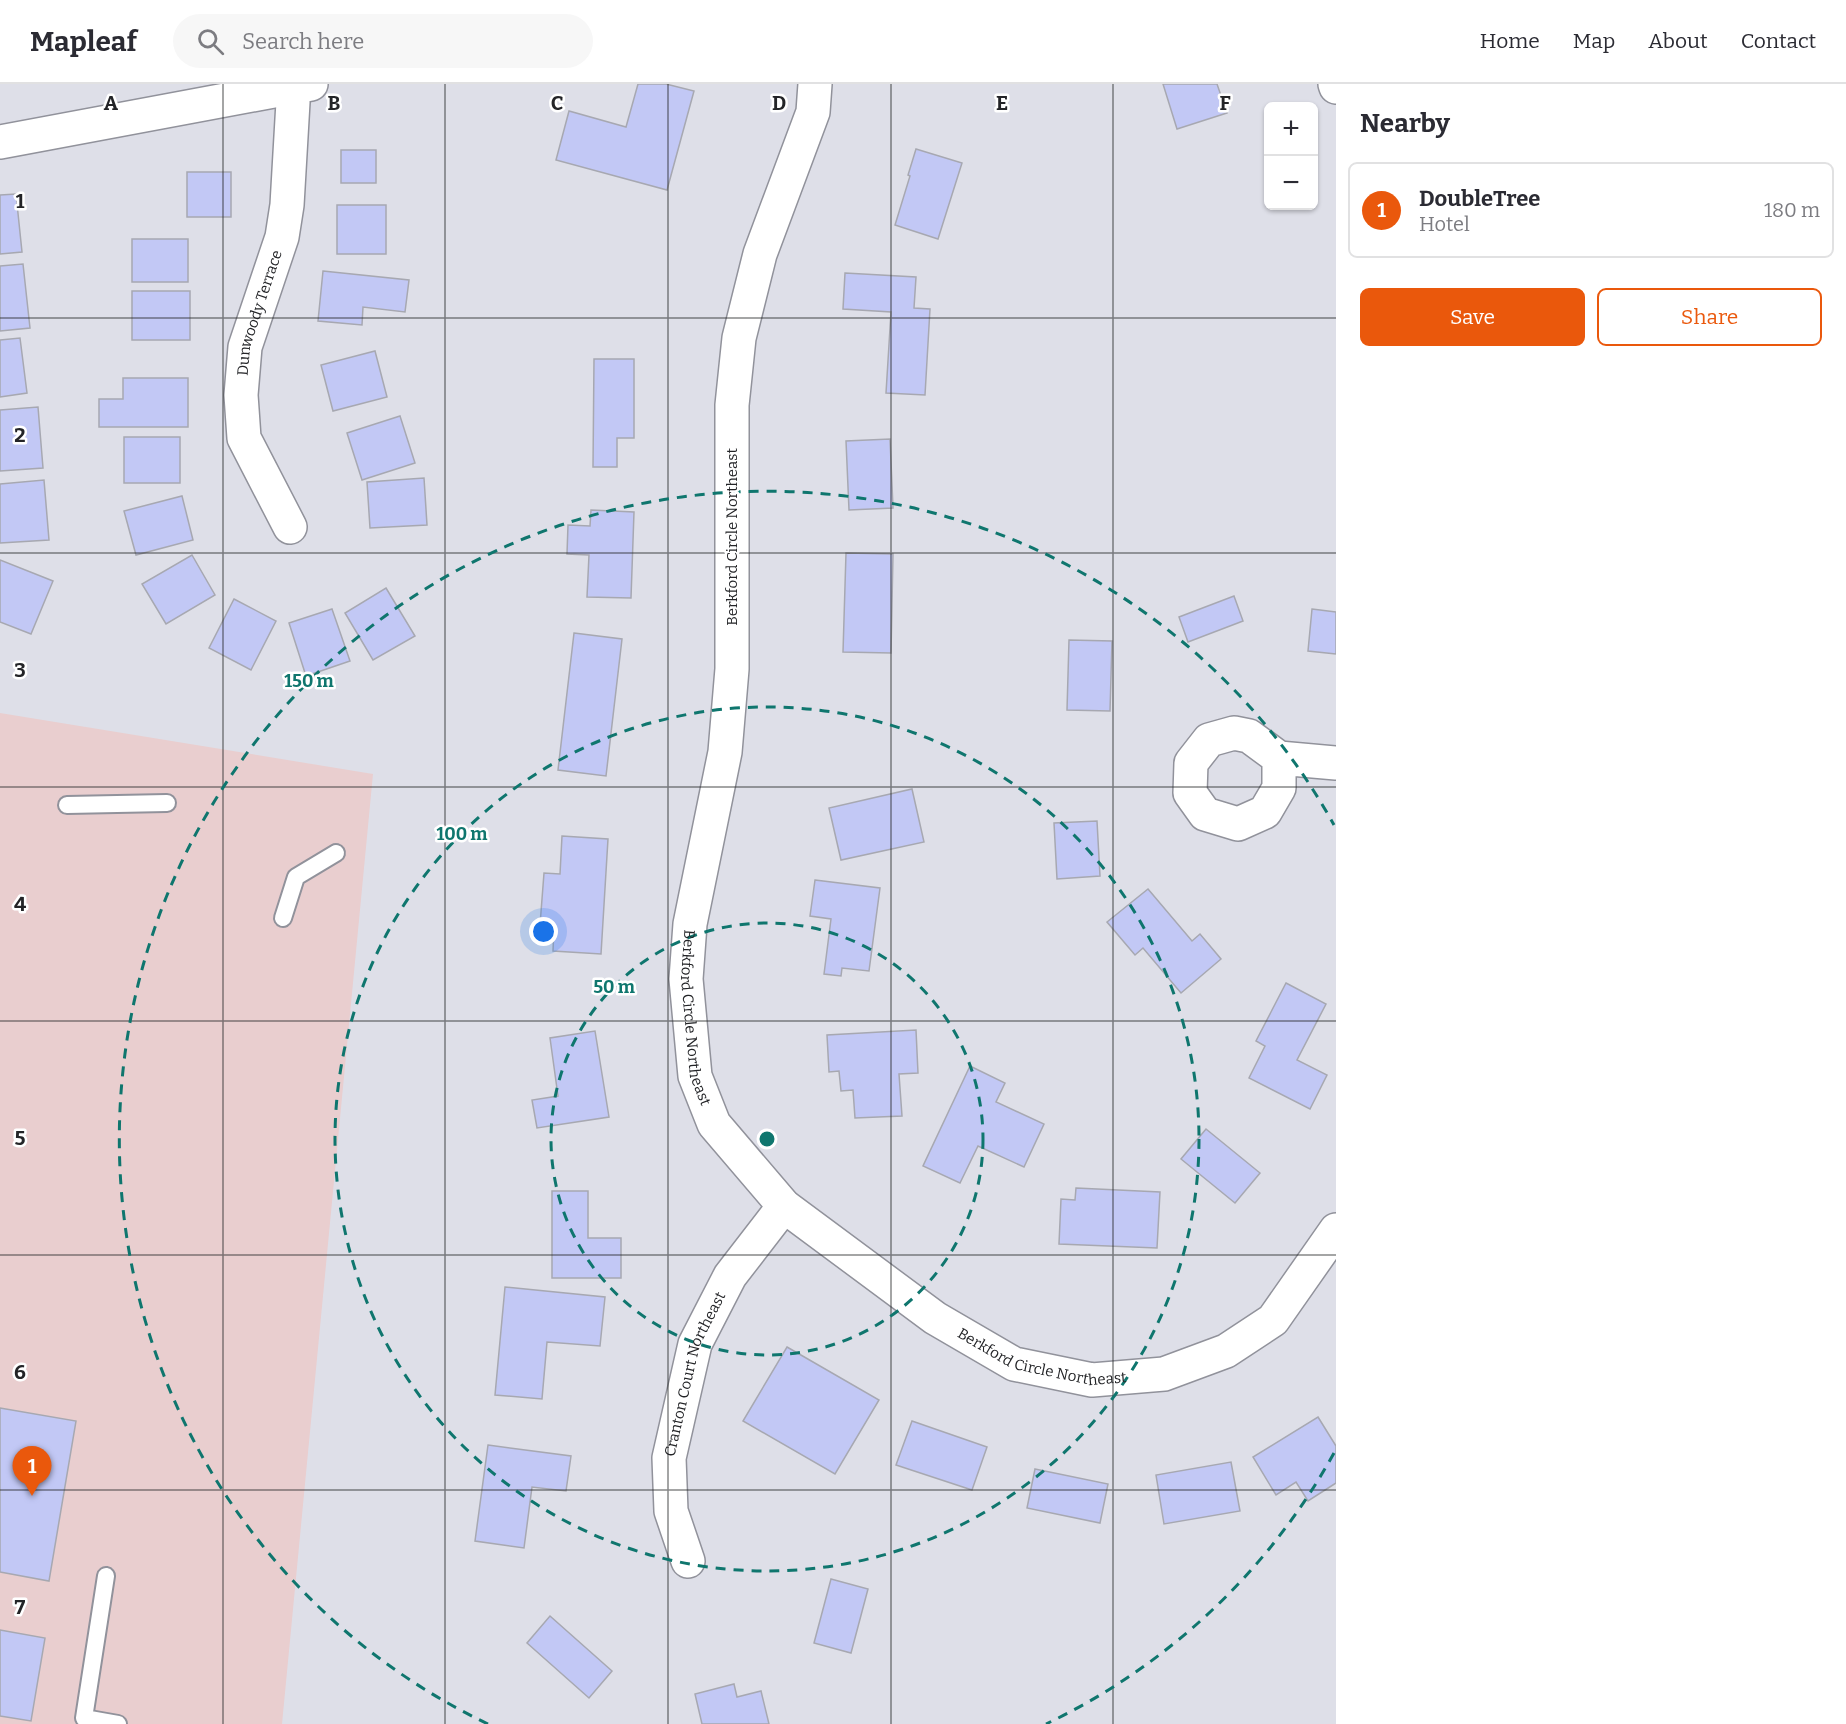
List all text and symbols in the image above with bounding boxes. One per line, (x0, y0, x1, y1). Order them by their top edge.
search box (173, 14, 593, 68)
text: Mapleaf (30, 25, 137, 58)
icon: search (194, 25, 227, 58)
text: Search here (242, 28, 364, 55)
text: Home (1480, 28, 1540, 54)
text: Map (1573, 28, 1615, 54)
text: About (1648, 28, 1708, 54)
text: Contact (1741, 28, 1816, 54)
text: A (104, 91, 119, 115)
text: B (328, 91, 341, 115)
text: C (551, 91, 563, 115)
text: D (772, 91, 786, 115)
text: E (996, 91, 1008, 115)
text: F (1219, 91, 1231, 115)
map controls (1264, 102, 1318, 210)
button: + (1264, 102, 1318, 156)
text: Nearby (1360, 108, 1450, 139)
button: − (1264, 156, 1318, 210)
text: DoubleTree (1419, 185, 1540, 212)
text: 1 (16, 189, 25, 213)
text: 1 (1377, 198, 1386, 222)
text: 180 m (1764, 198, 1820, 222)
text: Hotel (1419, 212, 1470, 236)
street label: Dunwoody Terrace (234, 248, 286, 376)
button: Save (1360, 288, 1585, 346)
button: Share (1597, 288, 1822, 346)
text: 2 (14, 423, 26, 447)
street label: Berkford Circle Northeast (723, 448, 741, 626)
text: 3 (14, 658, 26, 682)
text: 150 m (284, 670, 334, 692)
text: 100 m (436, 823, 488, 845)
text: 4 (14, 892, 26, 916)
your location (529, 917, 558, 946)
street label: Berkford Circle Northeast (677, 929, 715, 1109)
text: 50 m (593, 976, 635, 998)
text: 5 (15, 1126, 26, 1150)
centre of rings (757, 1129, 777, 1149)
street label: Cranton Court Northeast (661, 1288, 730, 1458)
street label: Berkford Circle Northeast (954, 1324, 1128, 1389)
text: 6 (14, 1360, 26, 1384)
pin: 1 (12, 1446, 51, 1496)
text: 7 (15, 1595, 26, 1619)

